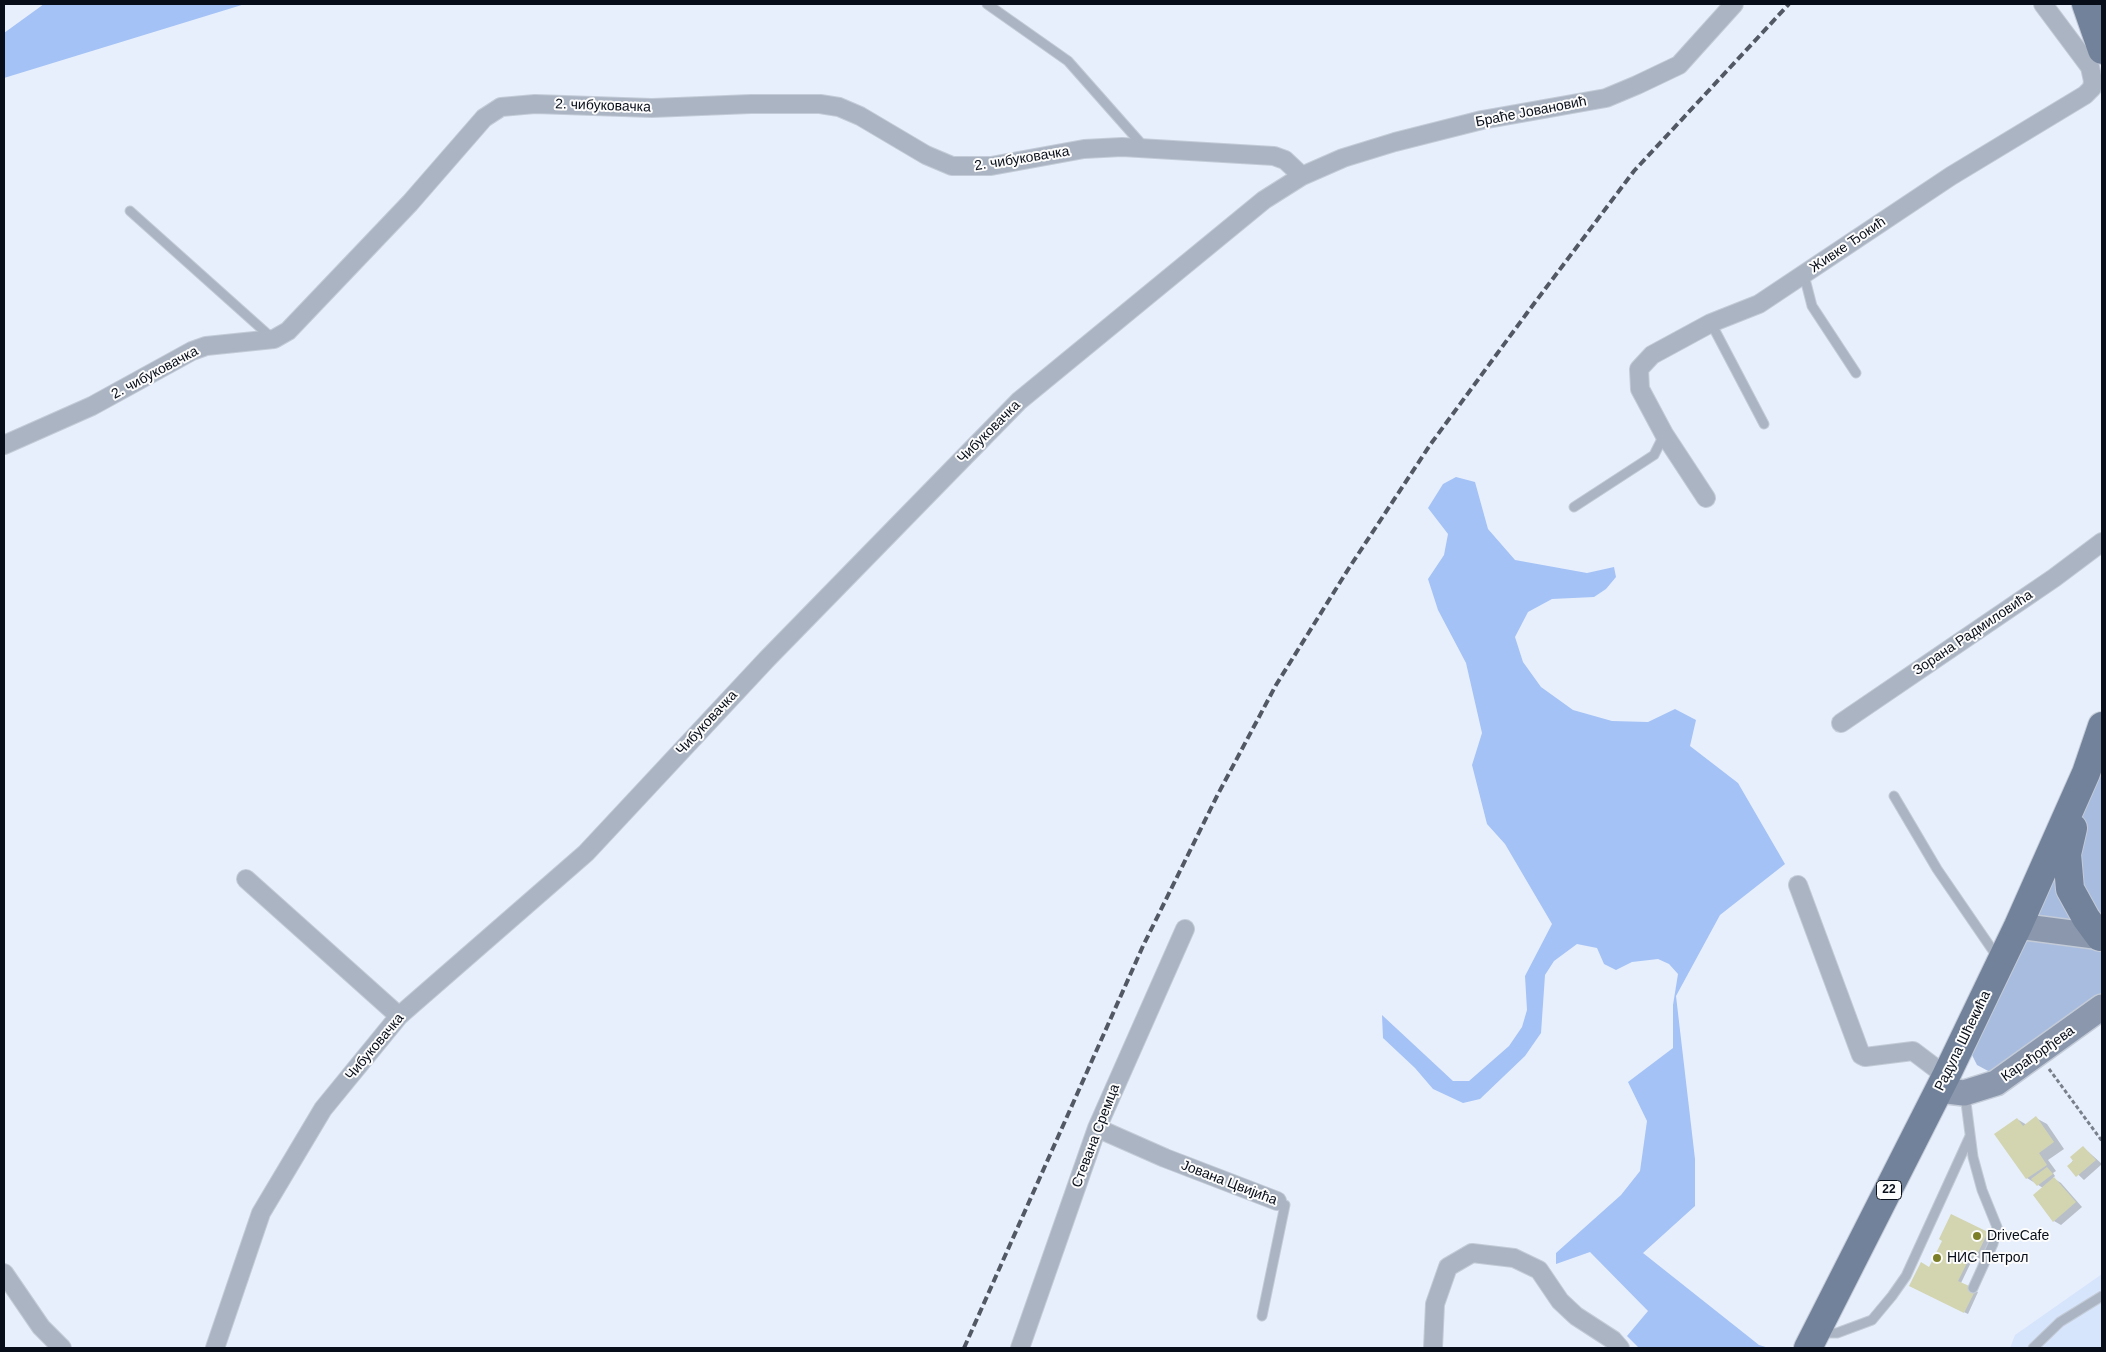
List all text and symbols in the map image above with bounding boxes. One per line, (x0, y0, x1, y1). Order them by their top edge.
street label: Браће Јовановић (1474, 93, 1588, 131)
street label: 2. чибуковачка (555, 96, 651, 116)
street label: 2. чибуковачка (973, 143, 1071, 175)
street label: Живке Ђокић (1807, 213, 1889, 277)
street label: 2. чибуковачка (109, 343, 201, 403)
street label: Чибуковачка (954, 397, 1024, 467)
street label: Зорана Радмиловића (1910, 587, 2036, 679)
street label: Чибуковачка (673, 687, 741, 759)
street label: Радула Шћекића (1931, 988, 1995, 1094)
street label: Чибуковачка (342, 1010, 408, 1084)
street label: Карађорђева (1998, 1023, 2078, 1085)
street label: Стевана Сремца (1068, 1082, 1124, 1190)
street label: Јована Цвијића (1179, 1157, 1279, 1209)
road number: 22 (1876, 1180, 1902, 1200)
place label: DriveCafe (1987, 1228, 2049, 1244)
marker: DriveCafe (1971, 1230, 1983, 1242)
place label: НИС Петрол (1947, 1250, 2028, 1266)
marker: НИС Петрол (1931, 1252, 1943, 1264)

